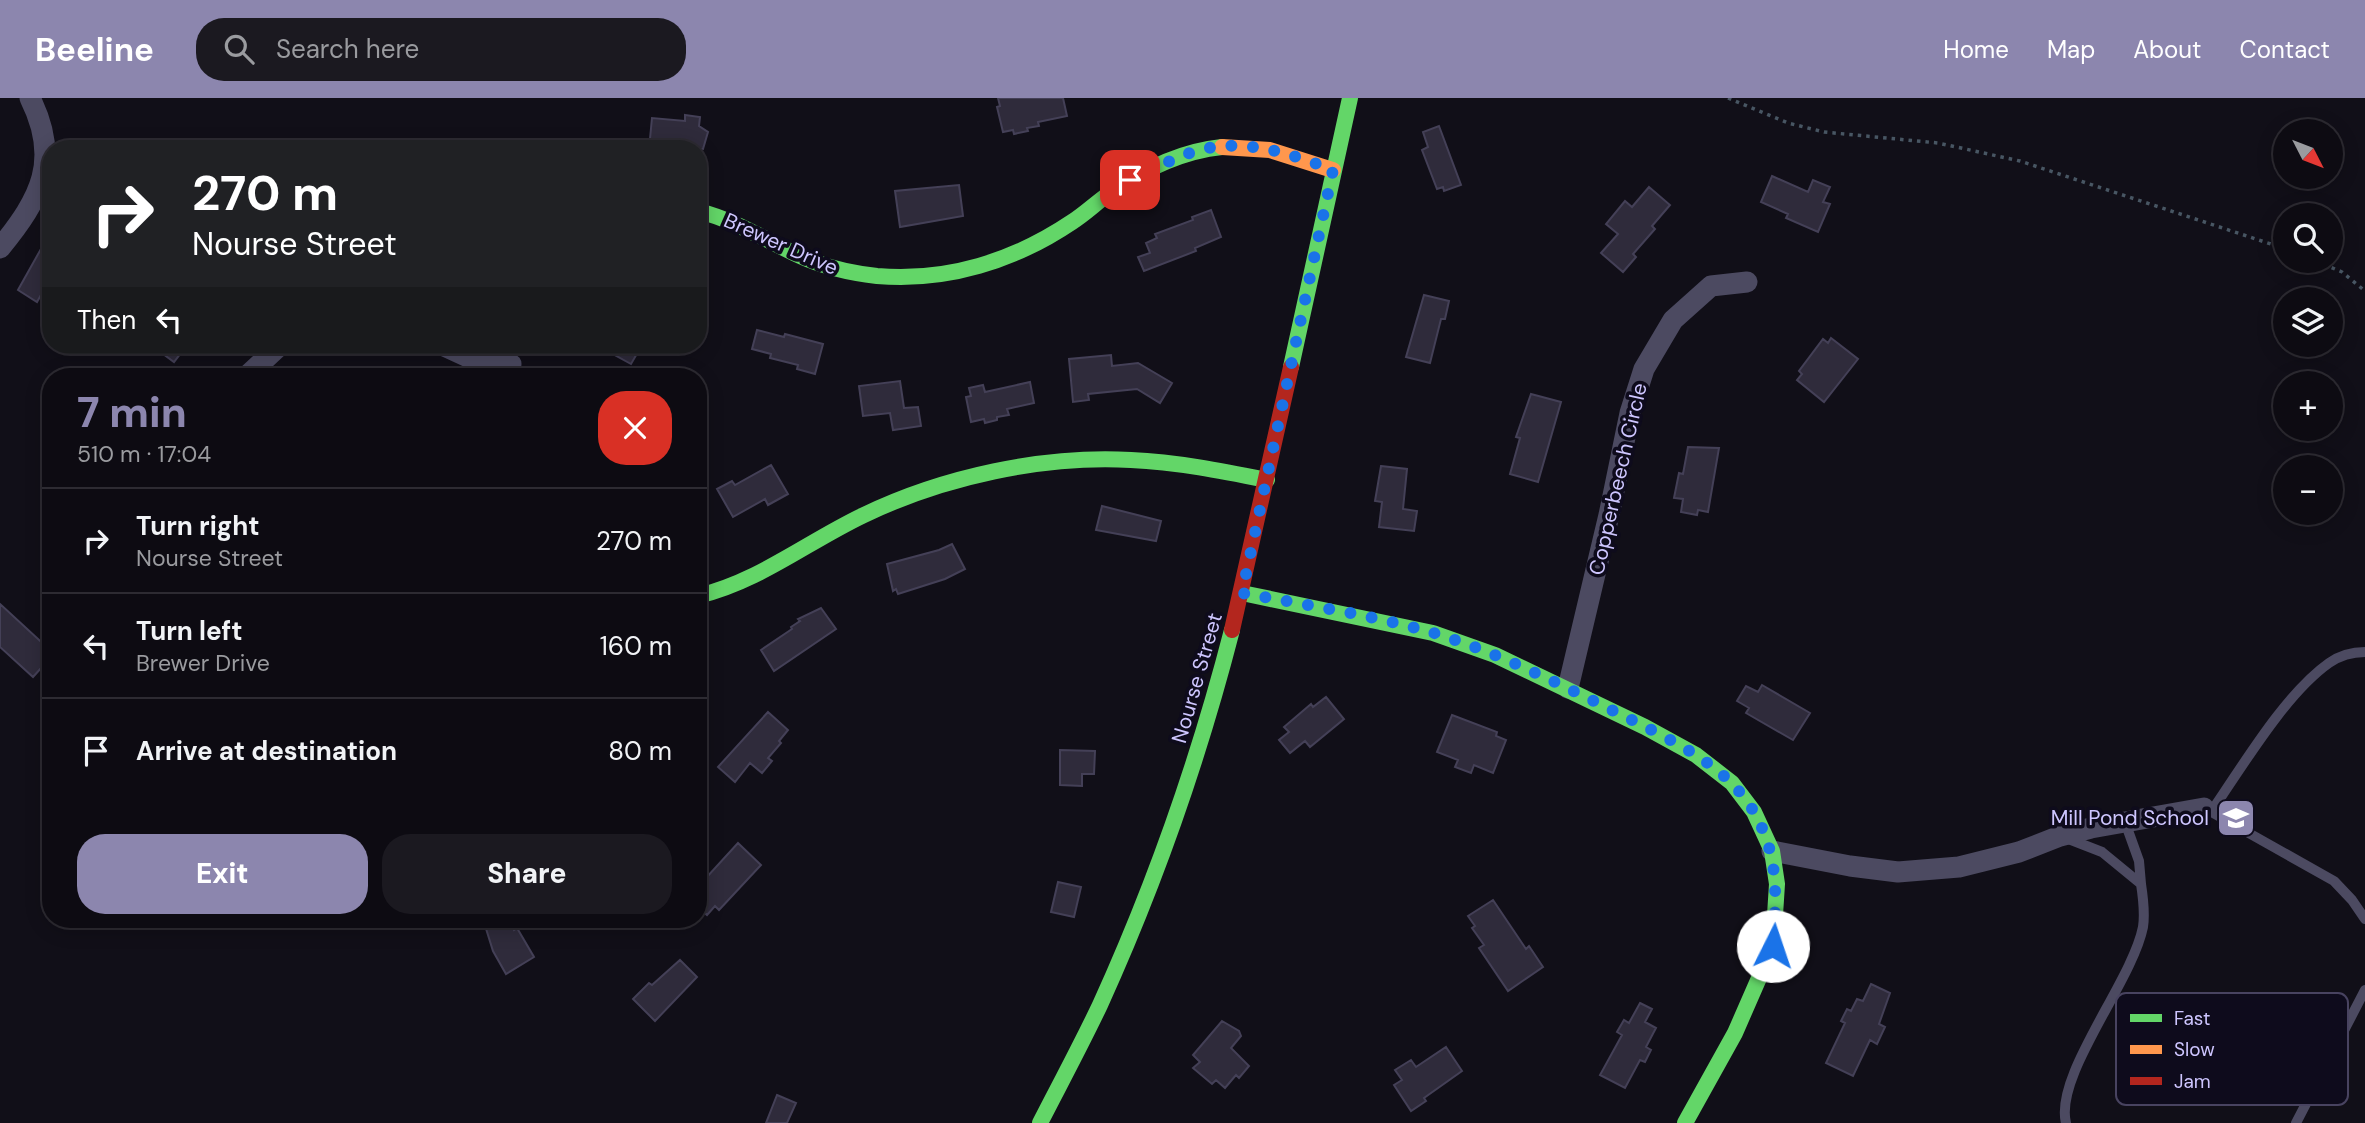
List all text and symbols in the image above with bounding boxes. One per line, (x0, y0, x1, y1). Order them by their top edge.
search box (196, 18, 686, 81)
text: Beeline (35, 28, 154, 71)
icon: search (220, 30, 258, 68)
text: Search here (276, 32, 419, 66)
text: Home (1943, 34, 2009, 65)
text: Map (2047, 34, 2095, 65)
text: About (2133, 34, 2202, 65)
text: Contact (2240, 34, 2330, 65)
north arrow (2273, 119, 2343, 189)
map controls (2273, 119, 2343, 525)
pin (1100, 150, 1160, 210)
text: 270 m (192, 161, 338, 225)
icon: arrive (1111, 161, 1149, 199)
icon: right (77, 168, 168, 259)
button: search (2273, 203, 2343, 273)
street label: Brewer Drive (719, 206, 843, 282)
text: Nourse Street (192, 223, 397, 265)
button: layers (2273, 287, 2343, 357)
icon: left (150, 301, 188, 339)
text: Then (77, 303, 136, 337)
button: + (2273, 371, 2343, 441)
street label: Copperbeech Circle (1582, 380, 1654, 578)
text: 7 min (77, 385, 187, 440)
button: close (598, 391, 672, 465)
text: 510 m · 17:04 (77, 439, 211, 469)
button: − (2273, 455, 2343, 525)
text: Turn right (136, 509, 260, 543)
icon: right (77, 522, 115, 560)
text: 270 m (596, 524, 672, 558)
text: Nourse Street (136, 543, 283, 573)
street label: Nourse Street (1165, 610, 1229, 746)
text: Turn left (136, 614, 243, 648)
icon: left (77, 627, 115, 665)
text: 160 m (600, 629, 672, 663)
text: Brewer Drive (136, 648, 270, 678)
icon: arrive (77, 732, 115, 770)
text: Arrive at destination (136, 734, 397, 768)
text: 80 m (608, 734, 672, 768)
school or university icon: Mill Pond School (2215, 797, 2257, 839)
place label: Mill Pond School (2051, 804, 2209, 832)
button: Exit (77, 834, 368, 914)
button: Share (382, 834, 672, 914)
position arrow (1736, 909, 1810, 983)
legend (2116, 993, 2348, 1105)
text: Fast (2174, 1006, 2210, 1031)
text: Slow (2174, 1037, 2215, 1062)
text: Jam (2174, 1069, 2211, 1094)

